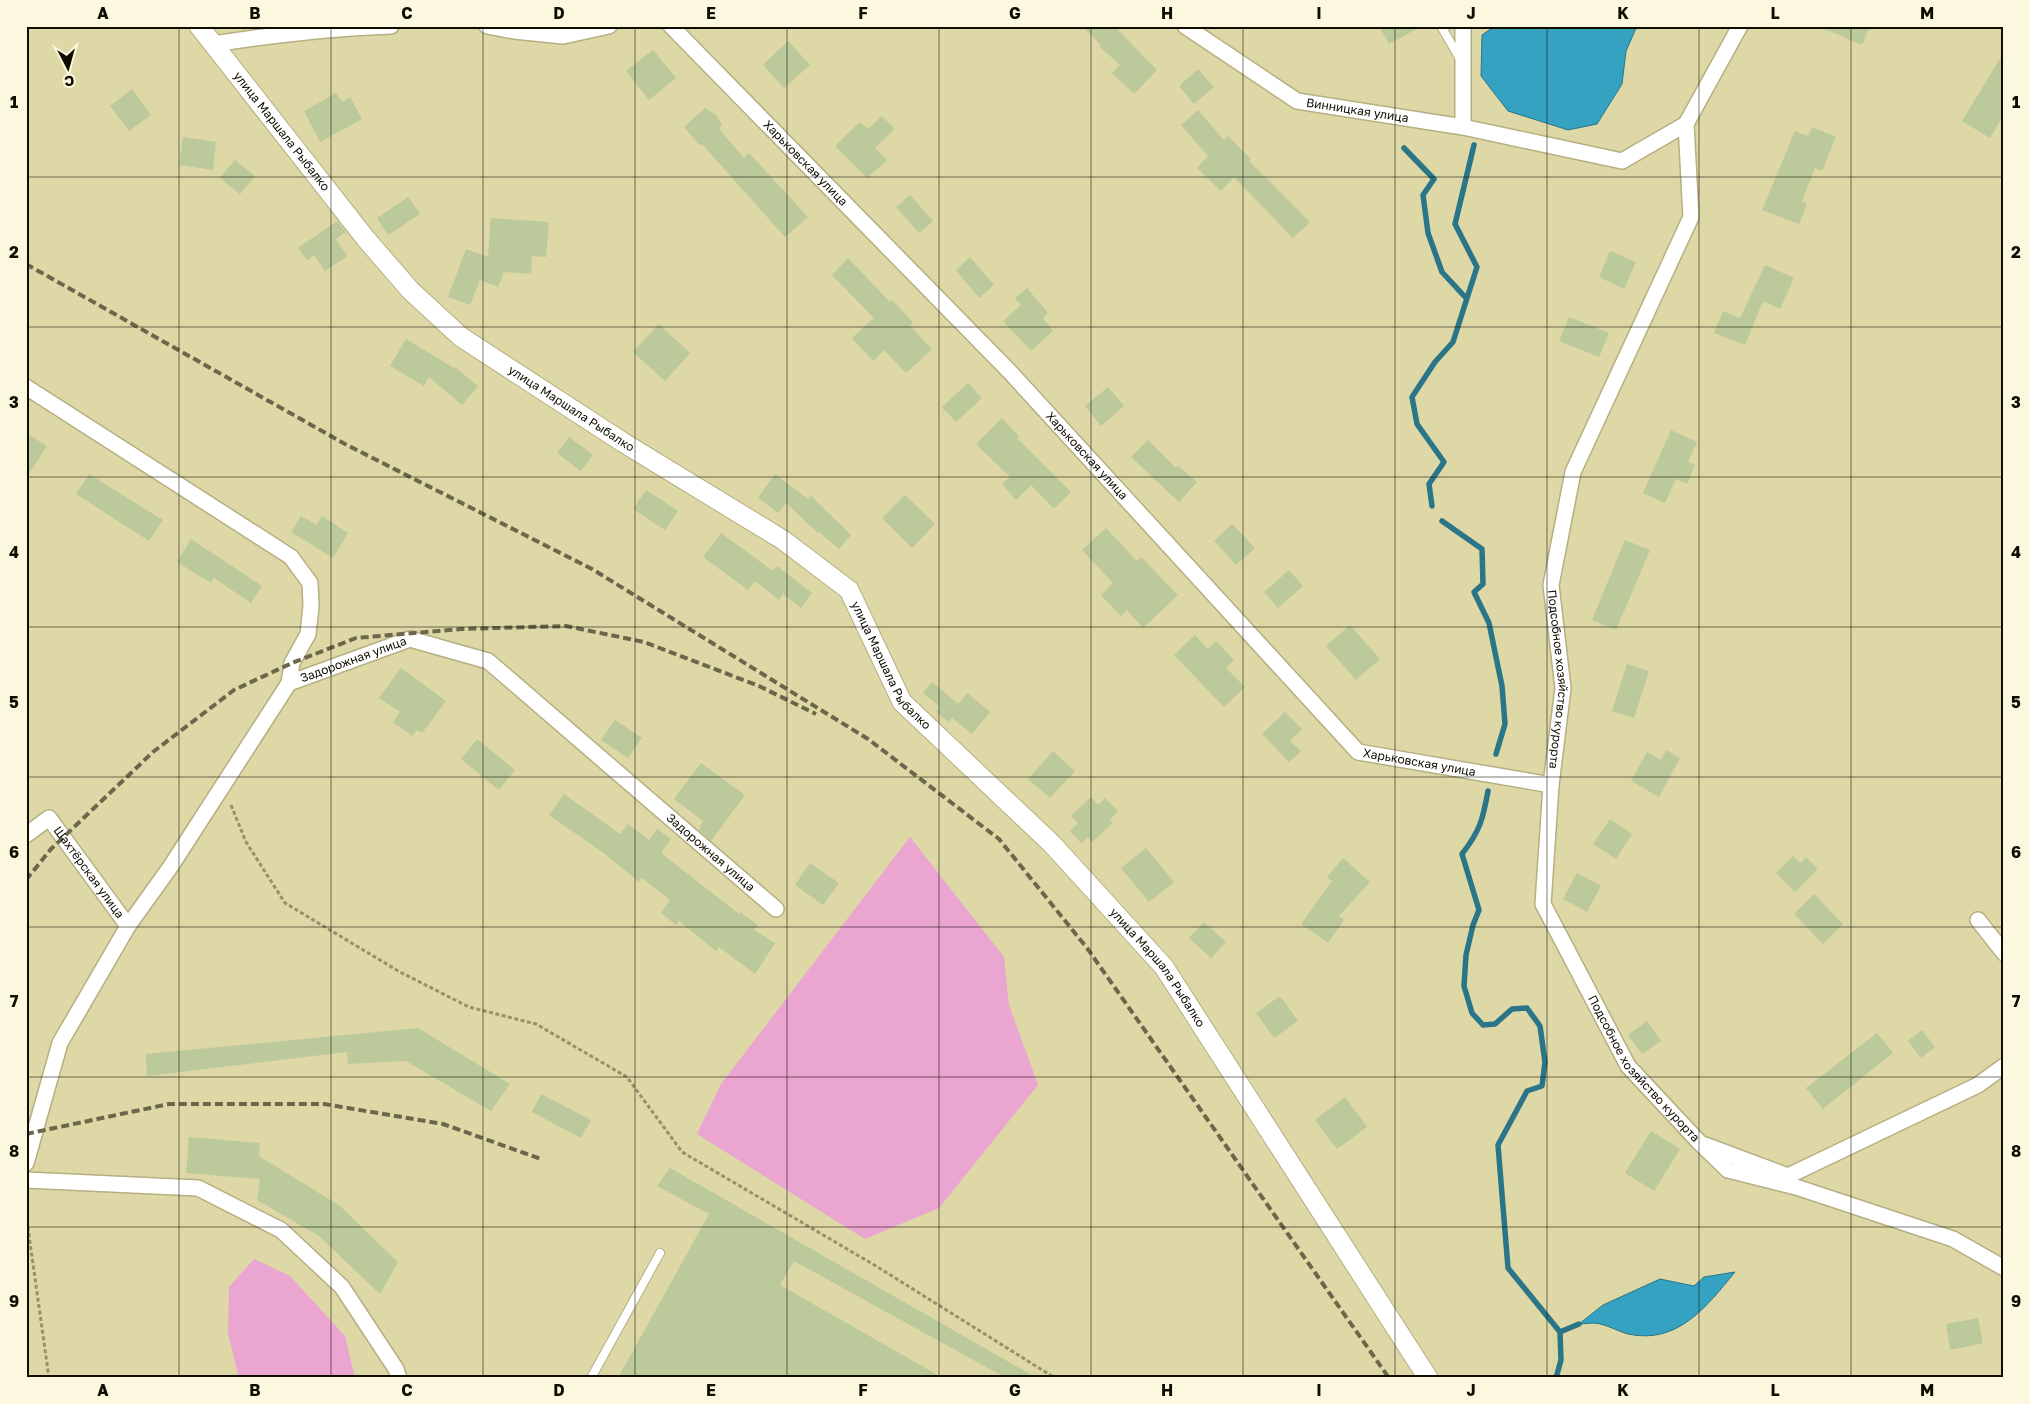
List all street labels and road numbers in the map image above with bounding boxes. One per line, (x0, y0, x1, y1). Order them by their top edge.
street label: улица Маршала Рыбалко (231, 68, 333, 194)
street label: Винницкая улица (1305, 95, 1410, 125)
street label: Харьковская улица (760, 117, 851, 209)
street label: улица Маршала Рыбалко (506, 362, 638, 455)
street label: Харьковская улица (1043, 408, 1131, 503)
street label: Подсобное хозяйство курорта (1545, 589, 1571, 770)
street label: улица Маршала Рыбалко (848, 599, 934, 733)
street label: Задорожная улица (298, 633, 408, 685)
street label: Харьковская улица (1362, 745, 1477, 779)
street label: Задорожная улица (663, 810, 758, 894)
street label: Шахтёрская улица (51, 823, 128, 921)
street label: улица Маршала Рыбалко (1107, 904, 1209, 1030)
street label: Подсобное хозяйство курорта (1585, 992, 1703, 1145)

